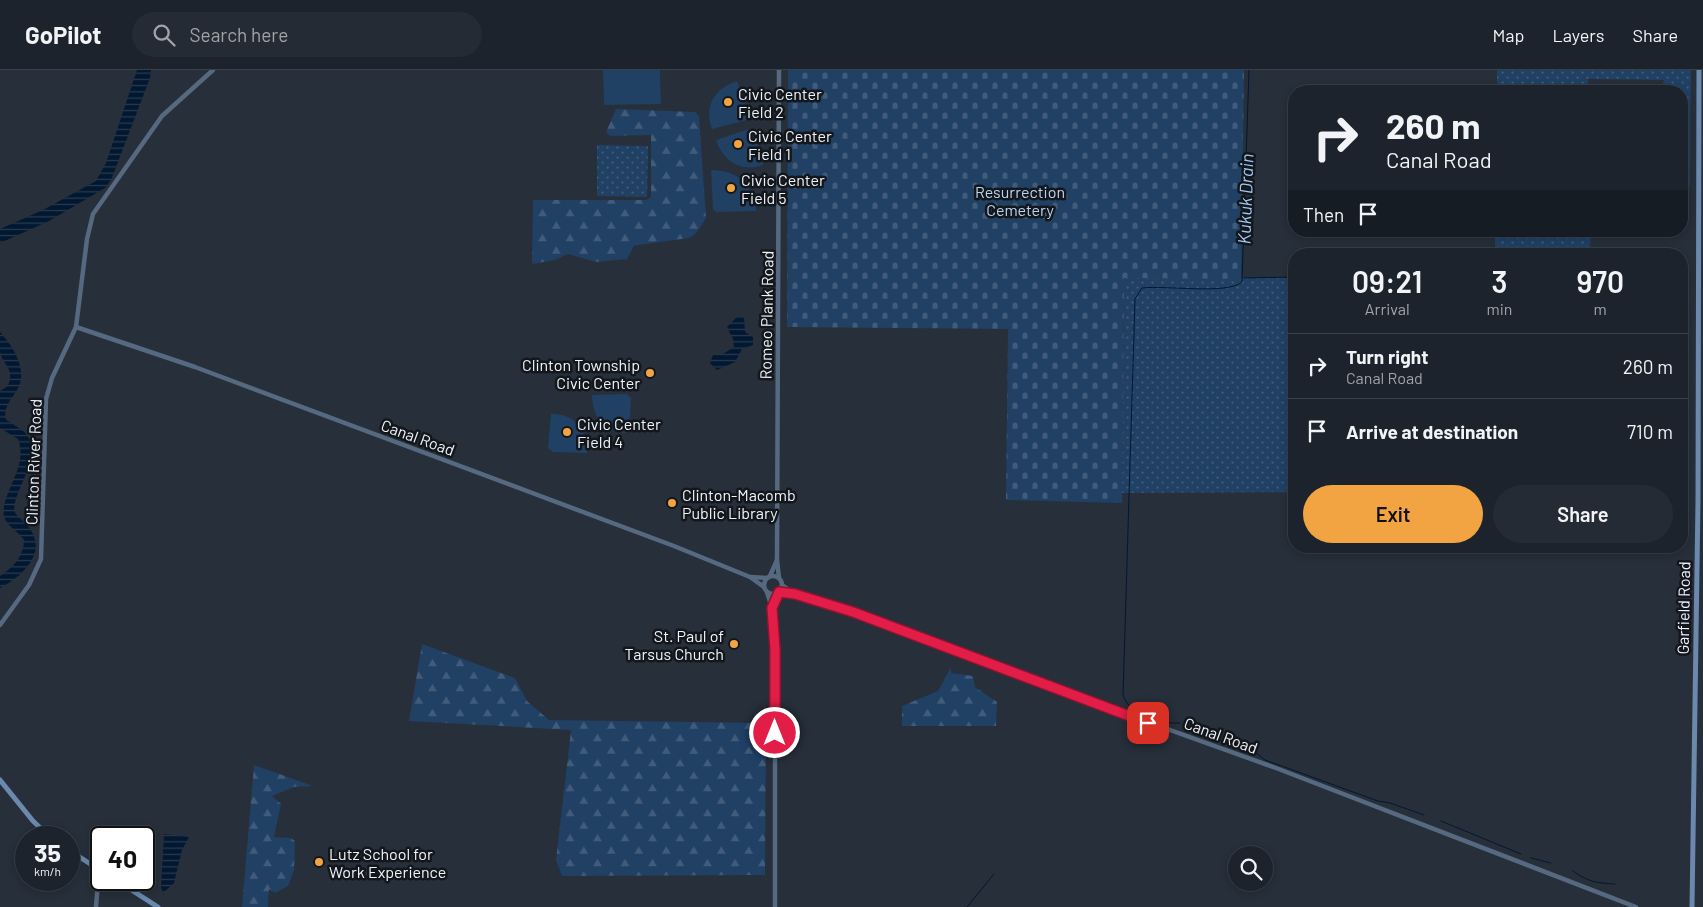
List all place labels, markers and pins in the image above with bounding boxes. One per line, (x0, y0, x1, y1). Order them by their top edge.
place label: Civic Center Field 2 (738, 84, 822, 121)
marker: Civic Center Field 2 (722, 96, 734, 108)
place label: Civic Center Field 1 (748, 126, 832, 163)
marker: Civic Center Field 1 (732, 138, 744, 150)
place label: Civic Center Field 5 (741, 170, 825, 207)
marker: Civic Center Field 5 (725, 182, 737, 194)
place label: Clinton Township Civic Center (522, 355, 640, 392)
marker: Clinton Township Civic Center (644, 367, 656, 379)
place label: Civic Center Field 4 (577, 414, 661, 451)
marker: Civic Center Field 4 (561, 426, 573, 438)
place label: Clinton-Macomb Public Library (682, 485, 796, 522)
marker: Clinton-Macomb Public Library (666, 497, 678, 509)
place label: St. Paul of Tarsus Church (624, 626, 724, 663)
marker: St. Paul of Tarsus Church (728, 638, 740, 650)
pin (1127, 702, 1169, 744)
place label: Lutz School for Work Experience (329, 844, 446, 881)
marker: Lutz School for Work Experience (313, 856, 325, 868)

